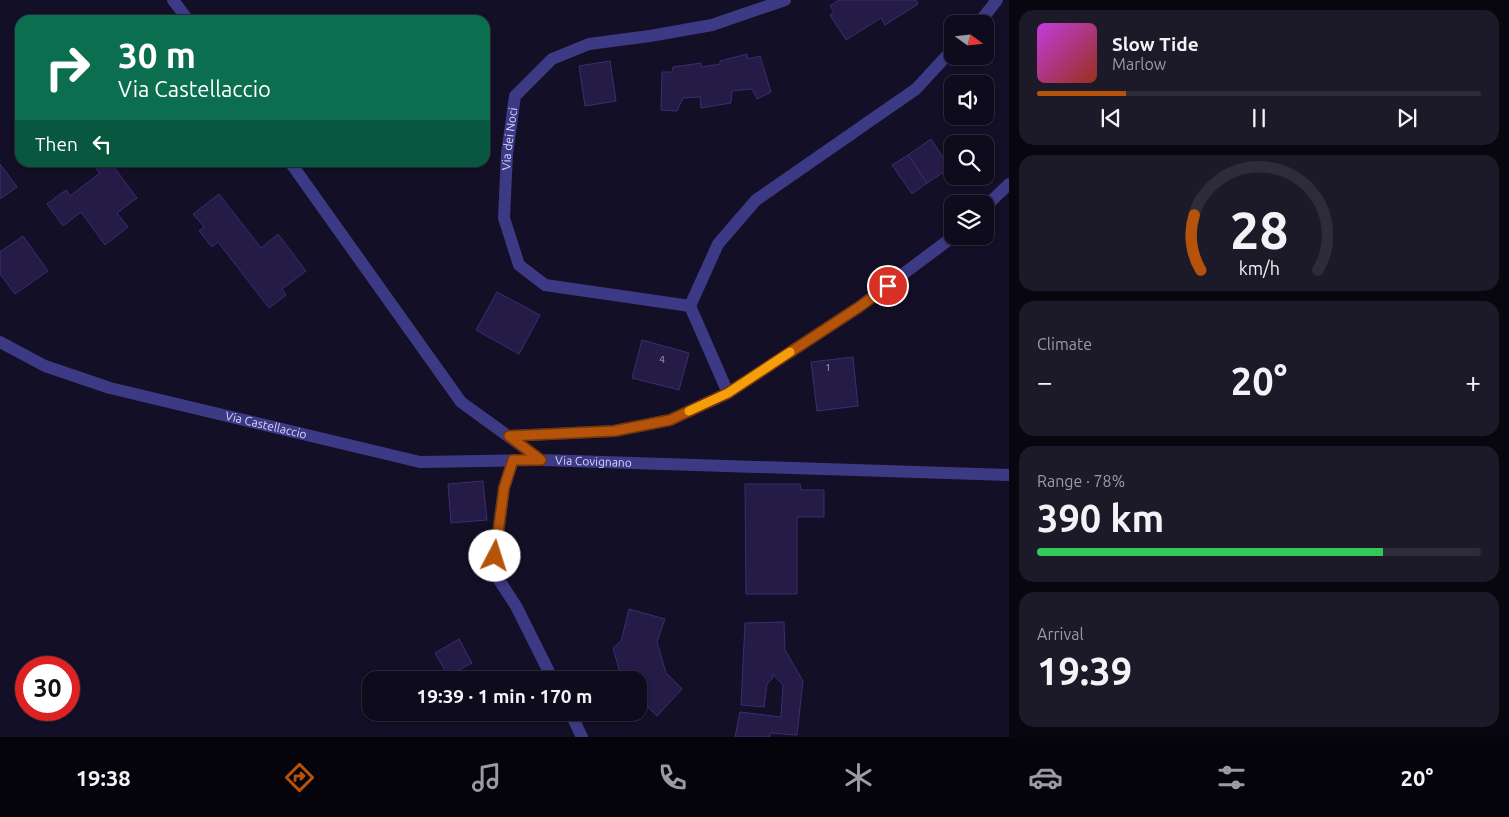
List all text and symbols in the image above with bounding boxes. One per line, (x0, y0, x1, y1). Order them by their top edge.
north arrow (944, 15, 994, 65)
map controls (944, 15, 994, 245)
text: Slow Tide (1112, 33, 1199, 55)
icon: right (35, 35, 100, 100)
text: 30 m (118, 35, 196, 75)
text: Marlow (1112, 55, 1166, 73)
button: sound (944, 75, 994, 125)
text: Via Castellaccio (118, 76, 271, 101)
icon: previous (1097, 104, 1125, 132)
icon: pause (1245, 104, 1273, 132)
icon: next (1393, 104, 1421, 132)
street label: Via dei Noci (499, 106, 519, 171)
icon: left (88, 130, 116, 158)
text: Then (35, 133, 78, 155)
button: search (944, 135, 994, 185)
button: layers (944, 195, 994, 245)
text: 28 (1230, 201, 1288, 259)
text: km/h (1238, 258, 1280, 278)
pin (867, 265, 909, 307)
icon: arrive (874, 272, 902, 300)
text: Climate (1037, 335, 1092, 353)
house number: 4 (659, 354, 665, 365)
text: 20° (1231, 360, 1287, 402)
house number: 1 (825, 362, 831, 373)
text: − (1037, 366, 1053, 397)
text: + (1465, 366, 1481, 397)
street label: Via Castellaccio (224, 409, 308, 441)
street label: Via Covignano (555, 453, 632, 469)
text: Range · 78% (1037, 472, 1125, 490)
text: 390 km (1037, 497, 1164, 539)
position arrow (468, 529, 520, 581)
text: Arrival (1037, 625, 1084, 643)
text: 19:39 (1037, 650, 1132, 692)
speed limit sign: 30 (15, 656, 80, 721)
text: 19:39 · 1 min · 170 m (417, 685, 592, 707)
icon: directions (282, 760, 317, 795)
icon: music (469, 760, 504, 795)
icon: phone (655, 760, 690, 795)
icon: climate (841, 760, 876, 795)
icon: car (1028, 760, 1063, 795)
icon: filters (1214, 760, 1249, 795)
text: 19:38 (76, 765, 131, 790)
text: 20° (1401, 765, 1433, 790)

